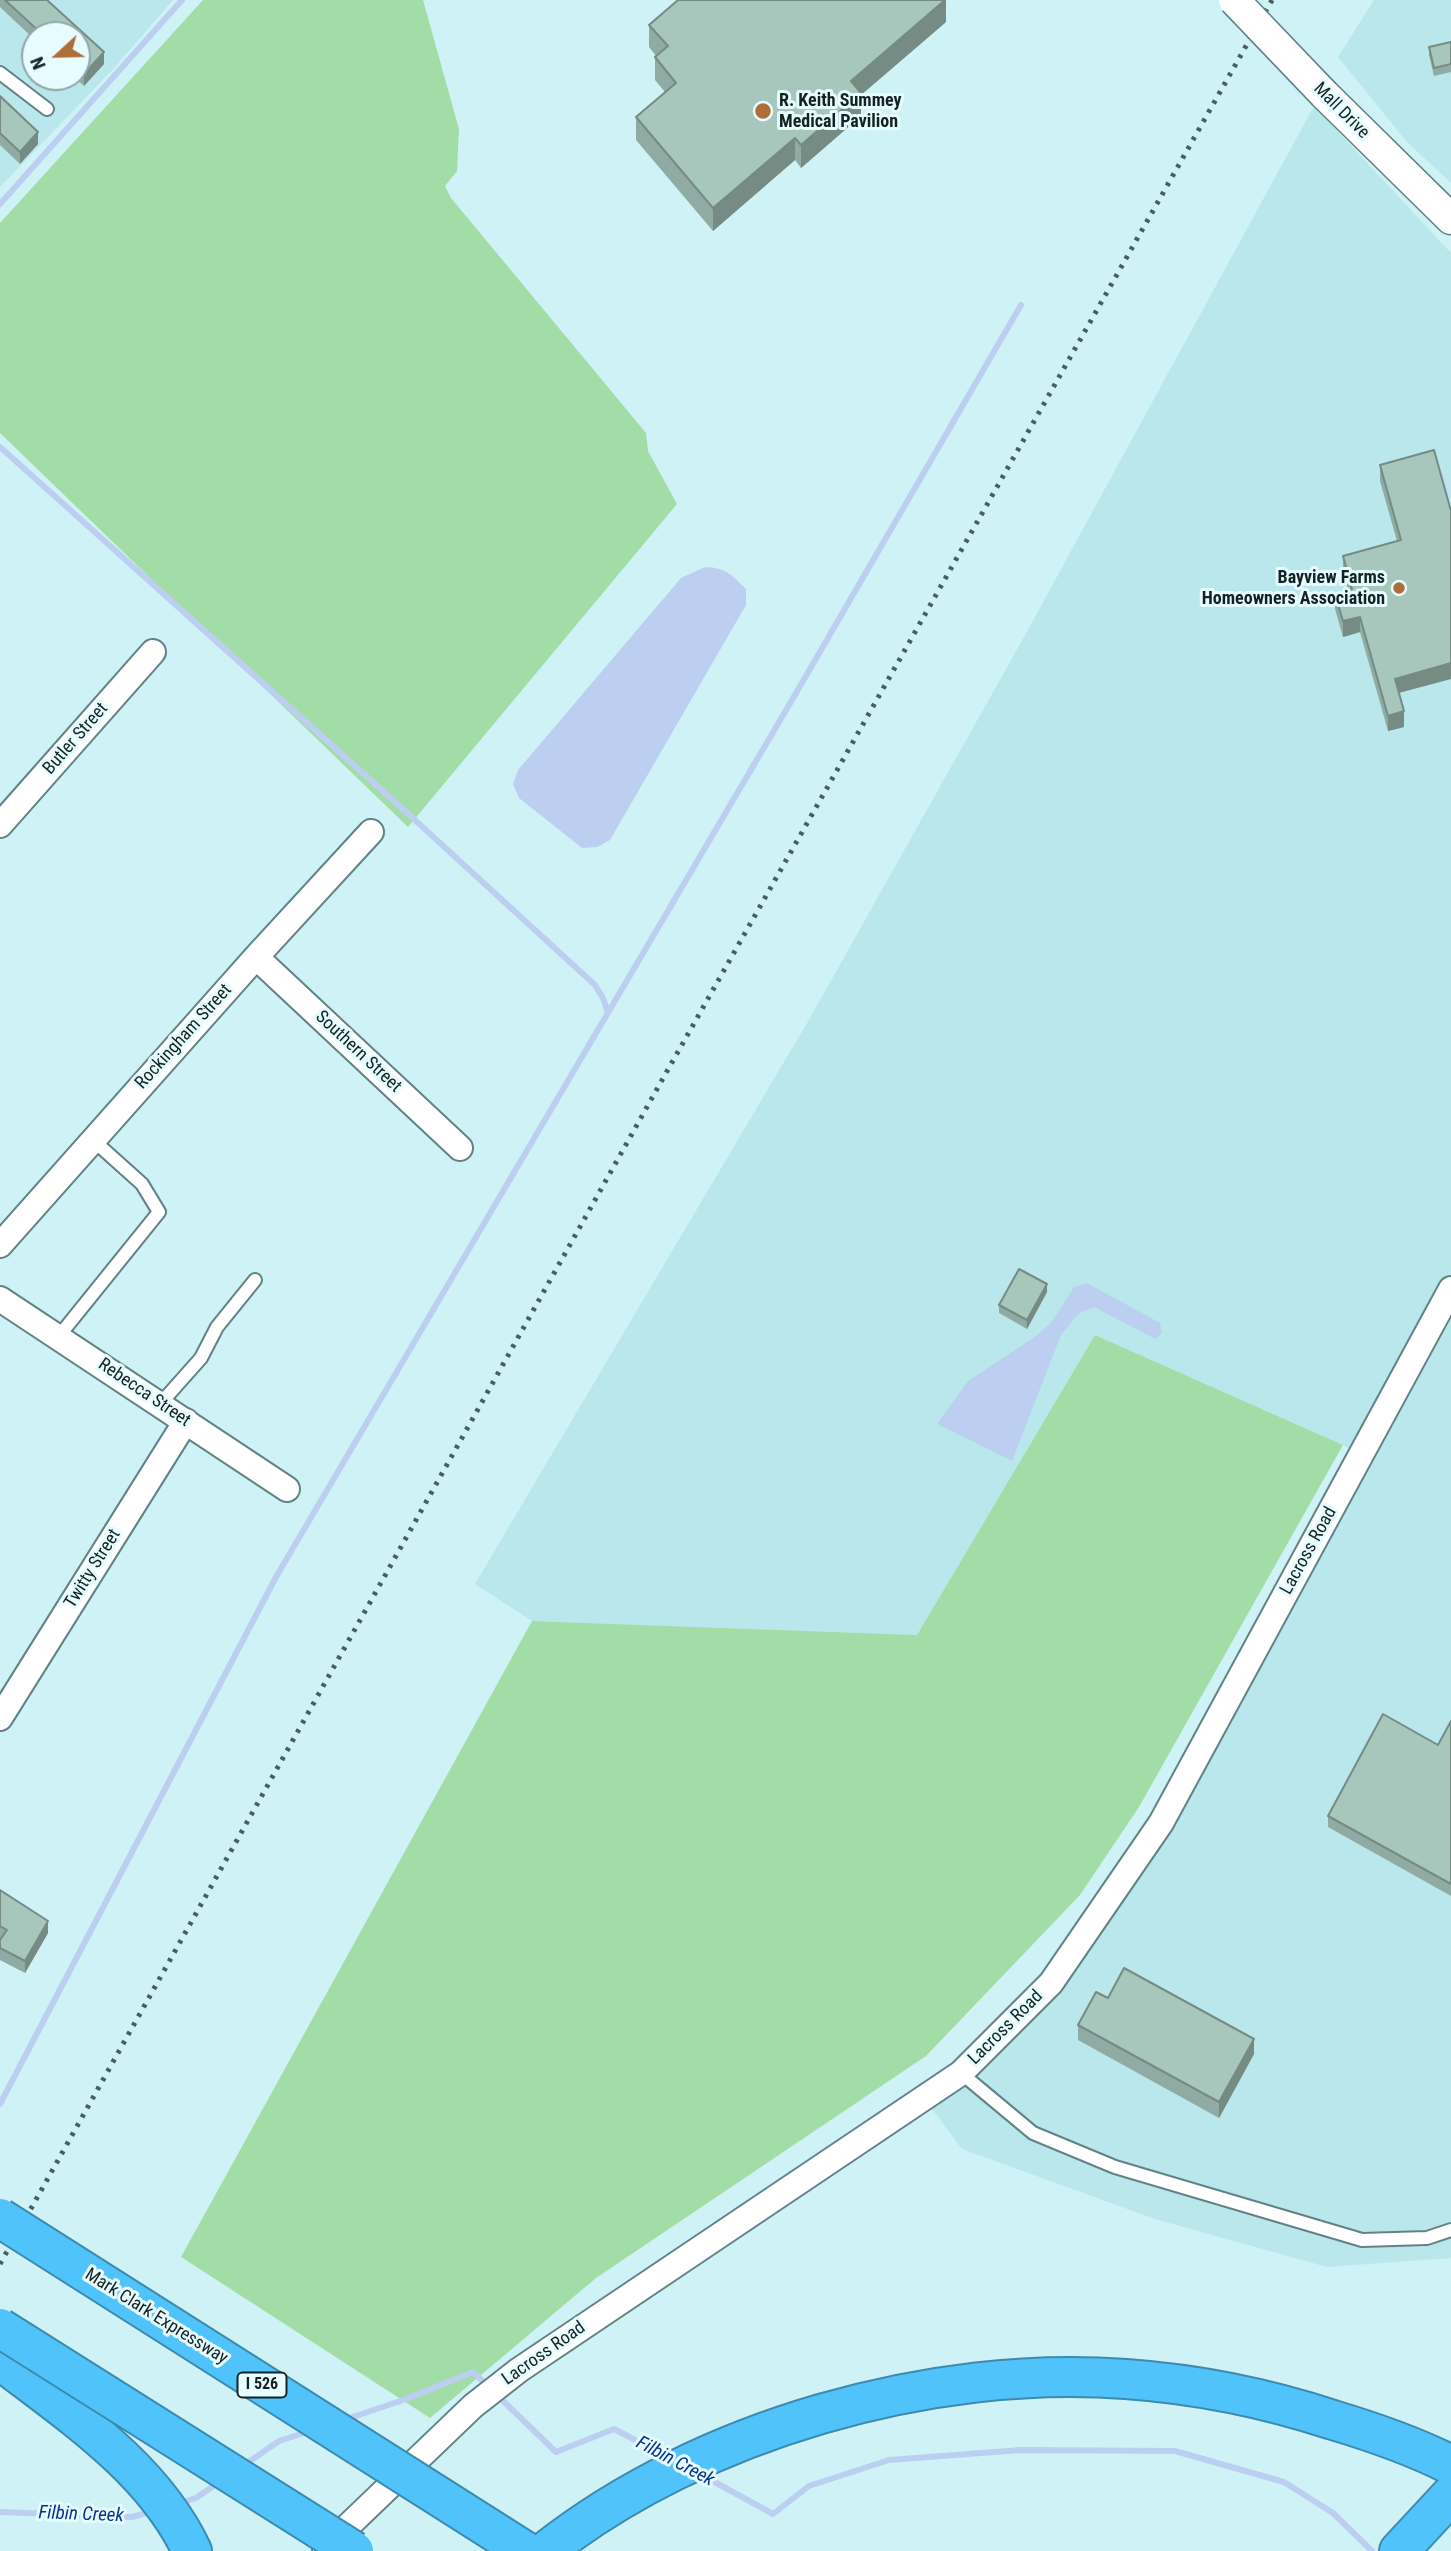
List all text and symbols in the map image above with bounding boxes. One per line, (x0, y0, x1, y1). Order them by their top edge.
north arrow (21, 21, 91, 91)
text: N (25, 54, 51, 73)
street label: Mall Drive (1308, 78, 1374, 144)
place label: R. Keith Summey Medical Pavilion (779, 90, 902, 132)
marker: R. Keith Summey Medical Pavilion (753, 101, 773, 121)
place label: Bayview Farms Homeowners Association (1202, 567, 1385, 610)
marker: Bayview Farms Homeowners Association (1391, 580, 1407, 596)
street label: Butler Street (39, 699, 113, 779)
street label: Rockingham Street (131, 980, 237, 1094)
street label: Southern Street (310, 1007, 406, 1097)
street label: Rebecca Street (94, 1354, 194, 1432)
street label: Lacross Road (1276, 1504, 1342, 1598)
street label: Twitty Street (60, 1525, 126, 1613)
street label: Lacross Road (964, 1986, 1048, 2070)
street label: Mark Clark Expressway (81, 2264, 231, 2370)
street label: Lacross Road (498, 2317, 590, 2391)
road number: I 526 (238, 2372, 286, 2398)
water label: Filbin Creek (632, 2432, 718, 2492)
water label: Filbin Creek (38, 2502, 124, 2528)

